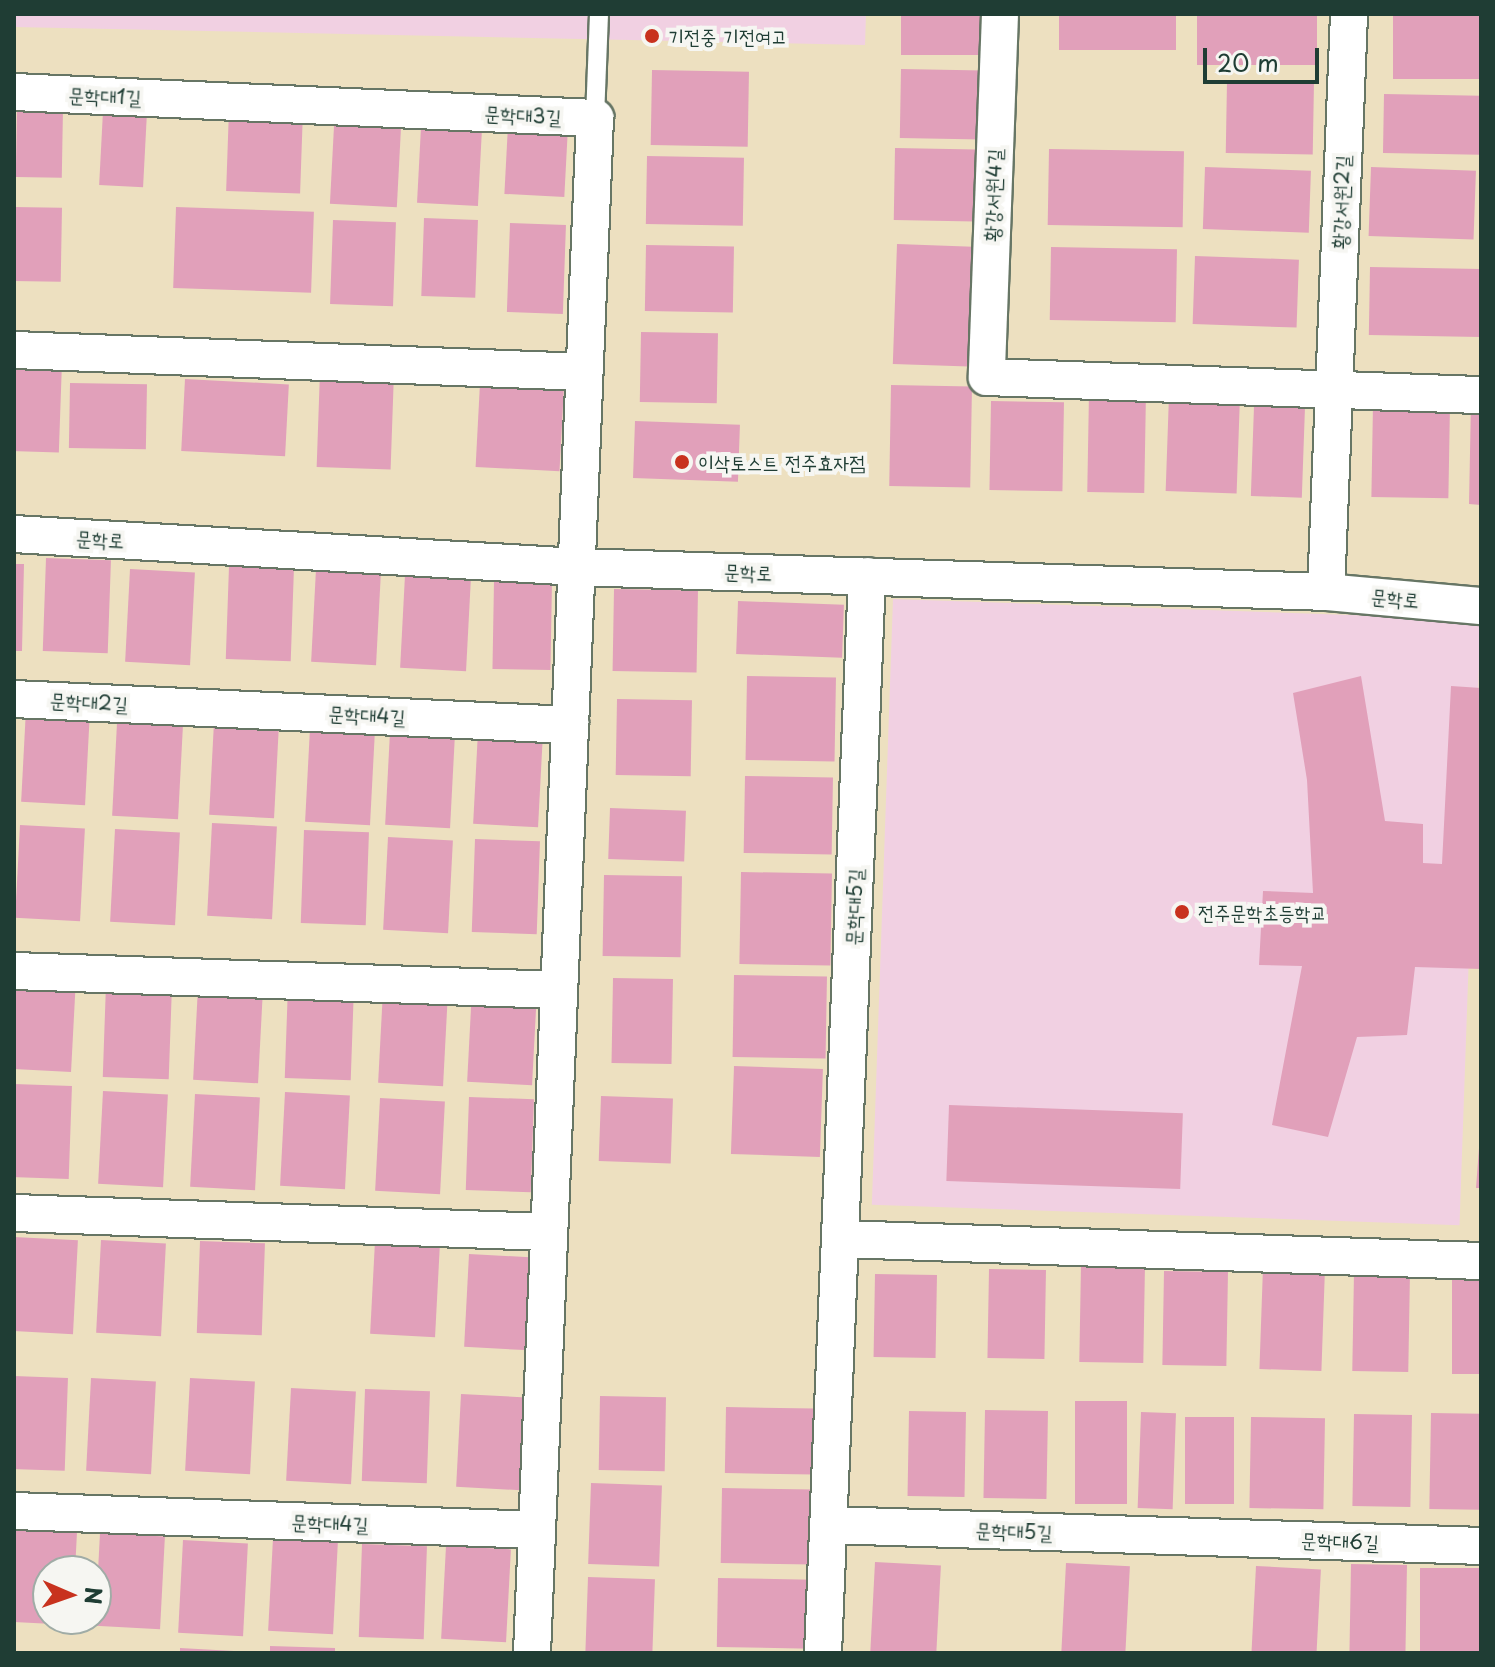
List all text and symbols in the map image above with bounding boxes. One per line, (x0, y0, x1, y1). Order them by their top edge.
place label: 기전중 기전여고 (668, 24, 787, 48)
marker: 기전중 기전여고 (643, 27, 661, 45)
scale bar (1207, 32, 1323, 82)
text: 20 m (1217, 44, 1279, 80)
street label: 문학대1길 (68, 83, 142, 109)
street label: 문학대3길 (484, 101, 562, 129)
street label: 황강서원4길 (979, 148, 1007, 242)
street label: 황강서원2길 (1327, 154, 1355, 250)
place label: 이삭토스트 전주효자점 (698, 450, 865, 474)
marker: 이삭토스트 전주효자점 (673, 453, 691, 471)
street label: 문학로 (75, 526, 125, 552)
street label: 문학로 (723, 559, 773, 585)
street label: 문학로 (1370, 584, 1420, 612)
street label: 문학대2길 (49, 688, 129, 716)
street label: 문학대4길 (328, 701, 406, 729)
street label: 문학대5길 (841, 868, 867, 946)
place label: 전주문학초등학교 (1198, 900, 1327, 924)
marker: 전주문학초등학교 (1173, 903, 1191, 921)
street label: 문학대4길 (291, 1510, 369, 1536)
street label: 문학대5길 (975, 1518, 1053, 1544)
street label: 문학대6길 (1300, 1528, 1380, 1554)
north arrow (32, 1555, 112, 1635)
text: N (78, 1586, 111, 1605)

